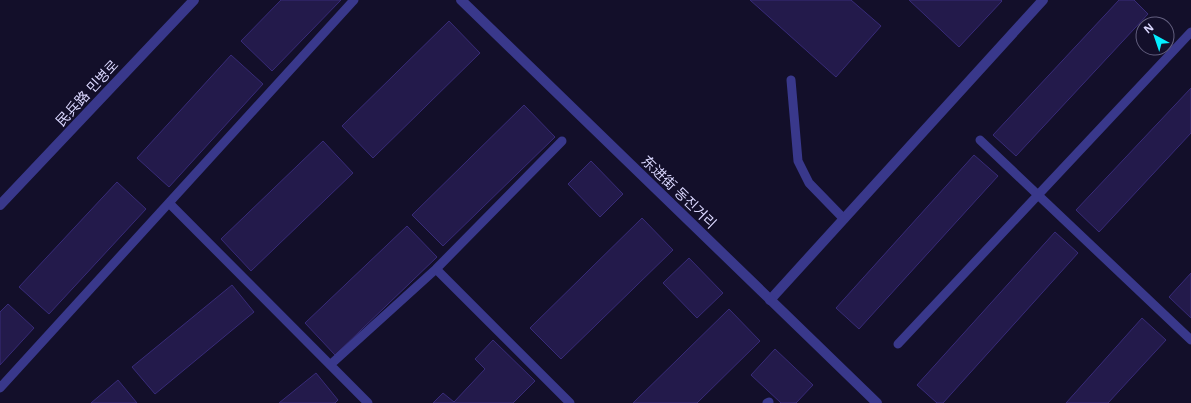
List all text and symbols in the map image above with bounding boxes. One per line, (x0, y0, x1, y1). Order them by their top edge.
north arrow (1135, 16, 1175, 56)
text: N (1140, 19, 1157, 37)
street label: 民兵路 민병로 (51, 55, 122, 130)
street label: 东进街 동진거리 (638, 151, 721, 232)

